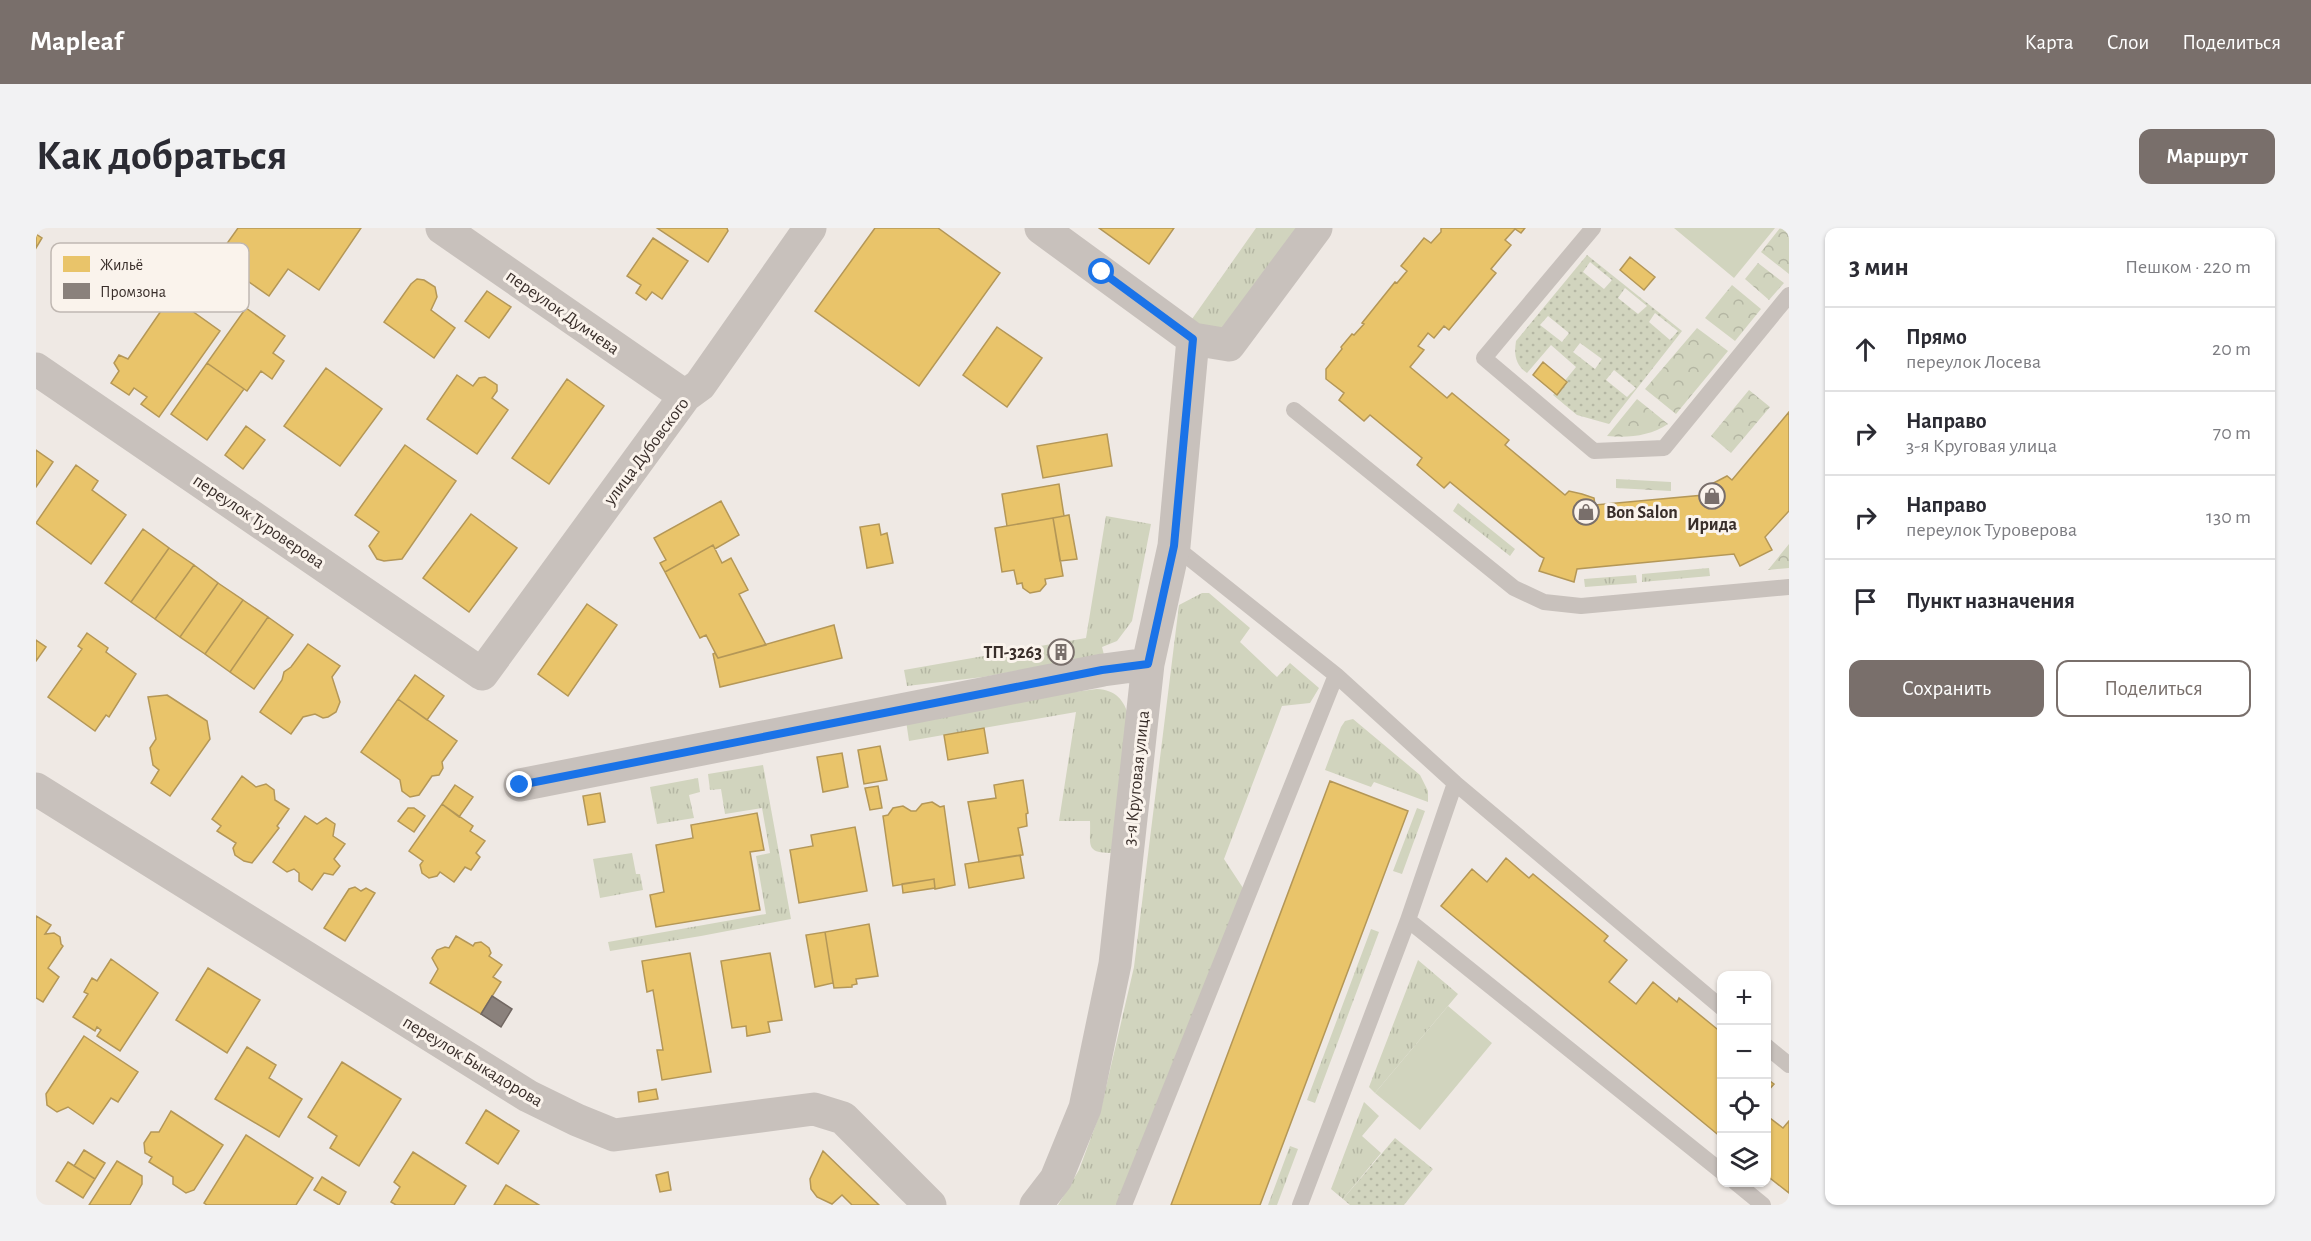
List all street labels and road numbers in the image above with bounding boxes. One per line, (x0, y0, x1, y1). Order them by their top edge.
street label: переулок Думчева (502, 267, 622, 359)
street label: улица Дубовского (599, 394, 693, 509)
street label: переулок Туроверова (190, 471, 327, 572)
street label: 3-я Круговая улица (1121, 710, 1153, 847)
street label: переулок Быкадорова (399, 1013, 546, 1111)

